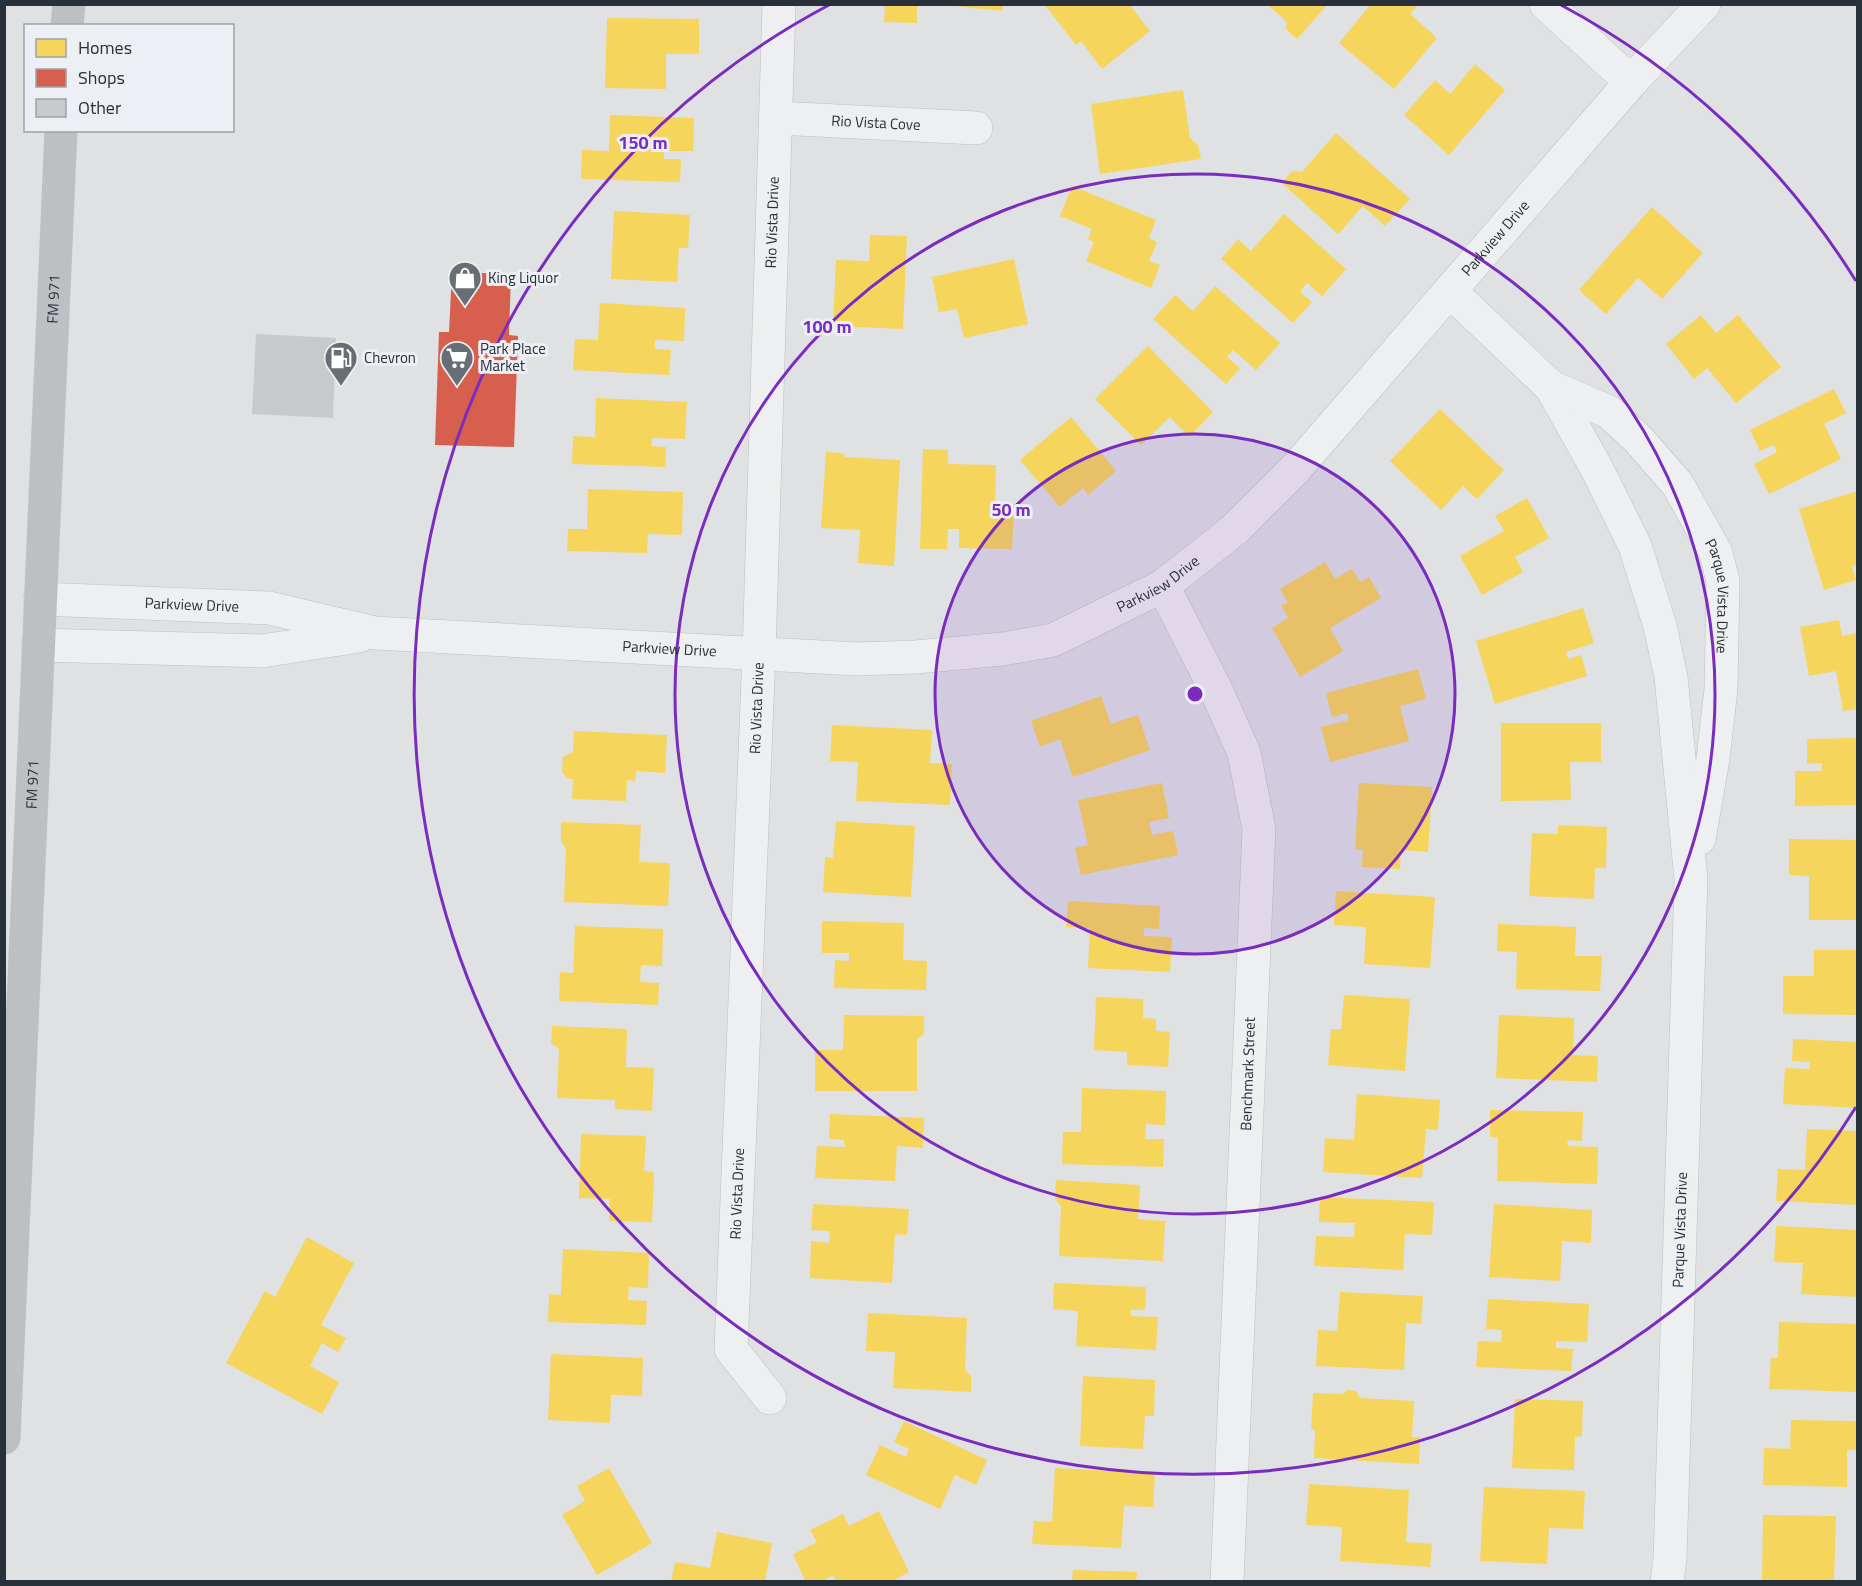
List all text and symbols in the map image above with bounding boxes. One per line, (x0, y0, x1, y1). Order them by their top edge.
legend (24, 24, 234, 132)
text: Homes (78, 34, 132, 61)
text: Shops (78, 64, 125, 91)
text: Other (78, 94, 121, 121)
street label: Rio Vista Cove (831, 109, 921, 136)
text: 150 m (618, 129, 668, 156)
street label: Rio Vista Drive (759, 176, 785, 269)
street label: Parkview Drive (1456, 195, 1535, 281)
shop icon: King Liquor (447, 260, 483, 307)
place label: King Liquor (488, 266, 558, 289)
street label: FM 971 (41, 274, 66, 324)
text: 100 m (802, 313, 852, 340)
place label: Park Place Market (480, 337, 546, 377)
fuel station icon: Chevron (323, 340, 359, 387)
supermarket icon: Park Place Market (439, 340, 475, 387)
place label: Chevron (364, 346, 416, 369)
text: 50 m (991, 496, 1031, 523)
street label: Parque Vista Drive (1699, 534, 1735, 654)
street label: Parkview Drive (1112, 550, 1204, 618)
street label: Parkview Drive (144, 591, 240, 618)
street label: Parkview Drive (622, 634, 717, 662)
street label: Rio Vista Drive (743, 662, 770, 754)
centre of rings (1185, 684, 1205, 704)
street label: FM 971 (19, 760, 45, 810)
street label: Benchmark Street (1234, 1016, 1261, 1131)
street label: Rio Vista Drive (723, 1147, 750, 1240)
street label: Parque Vista Drive (1666, 1172, 1693, 1288)

